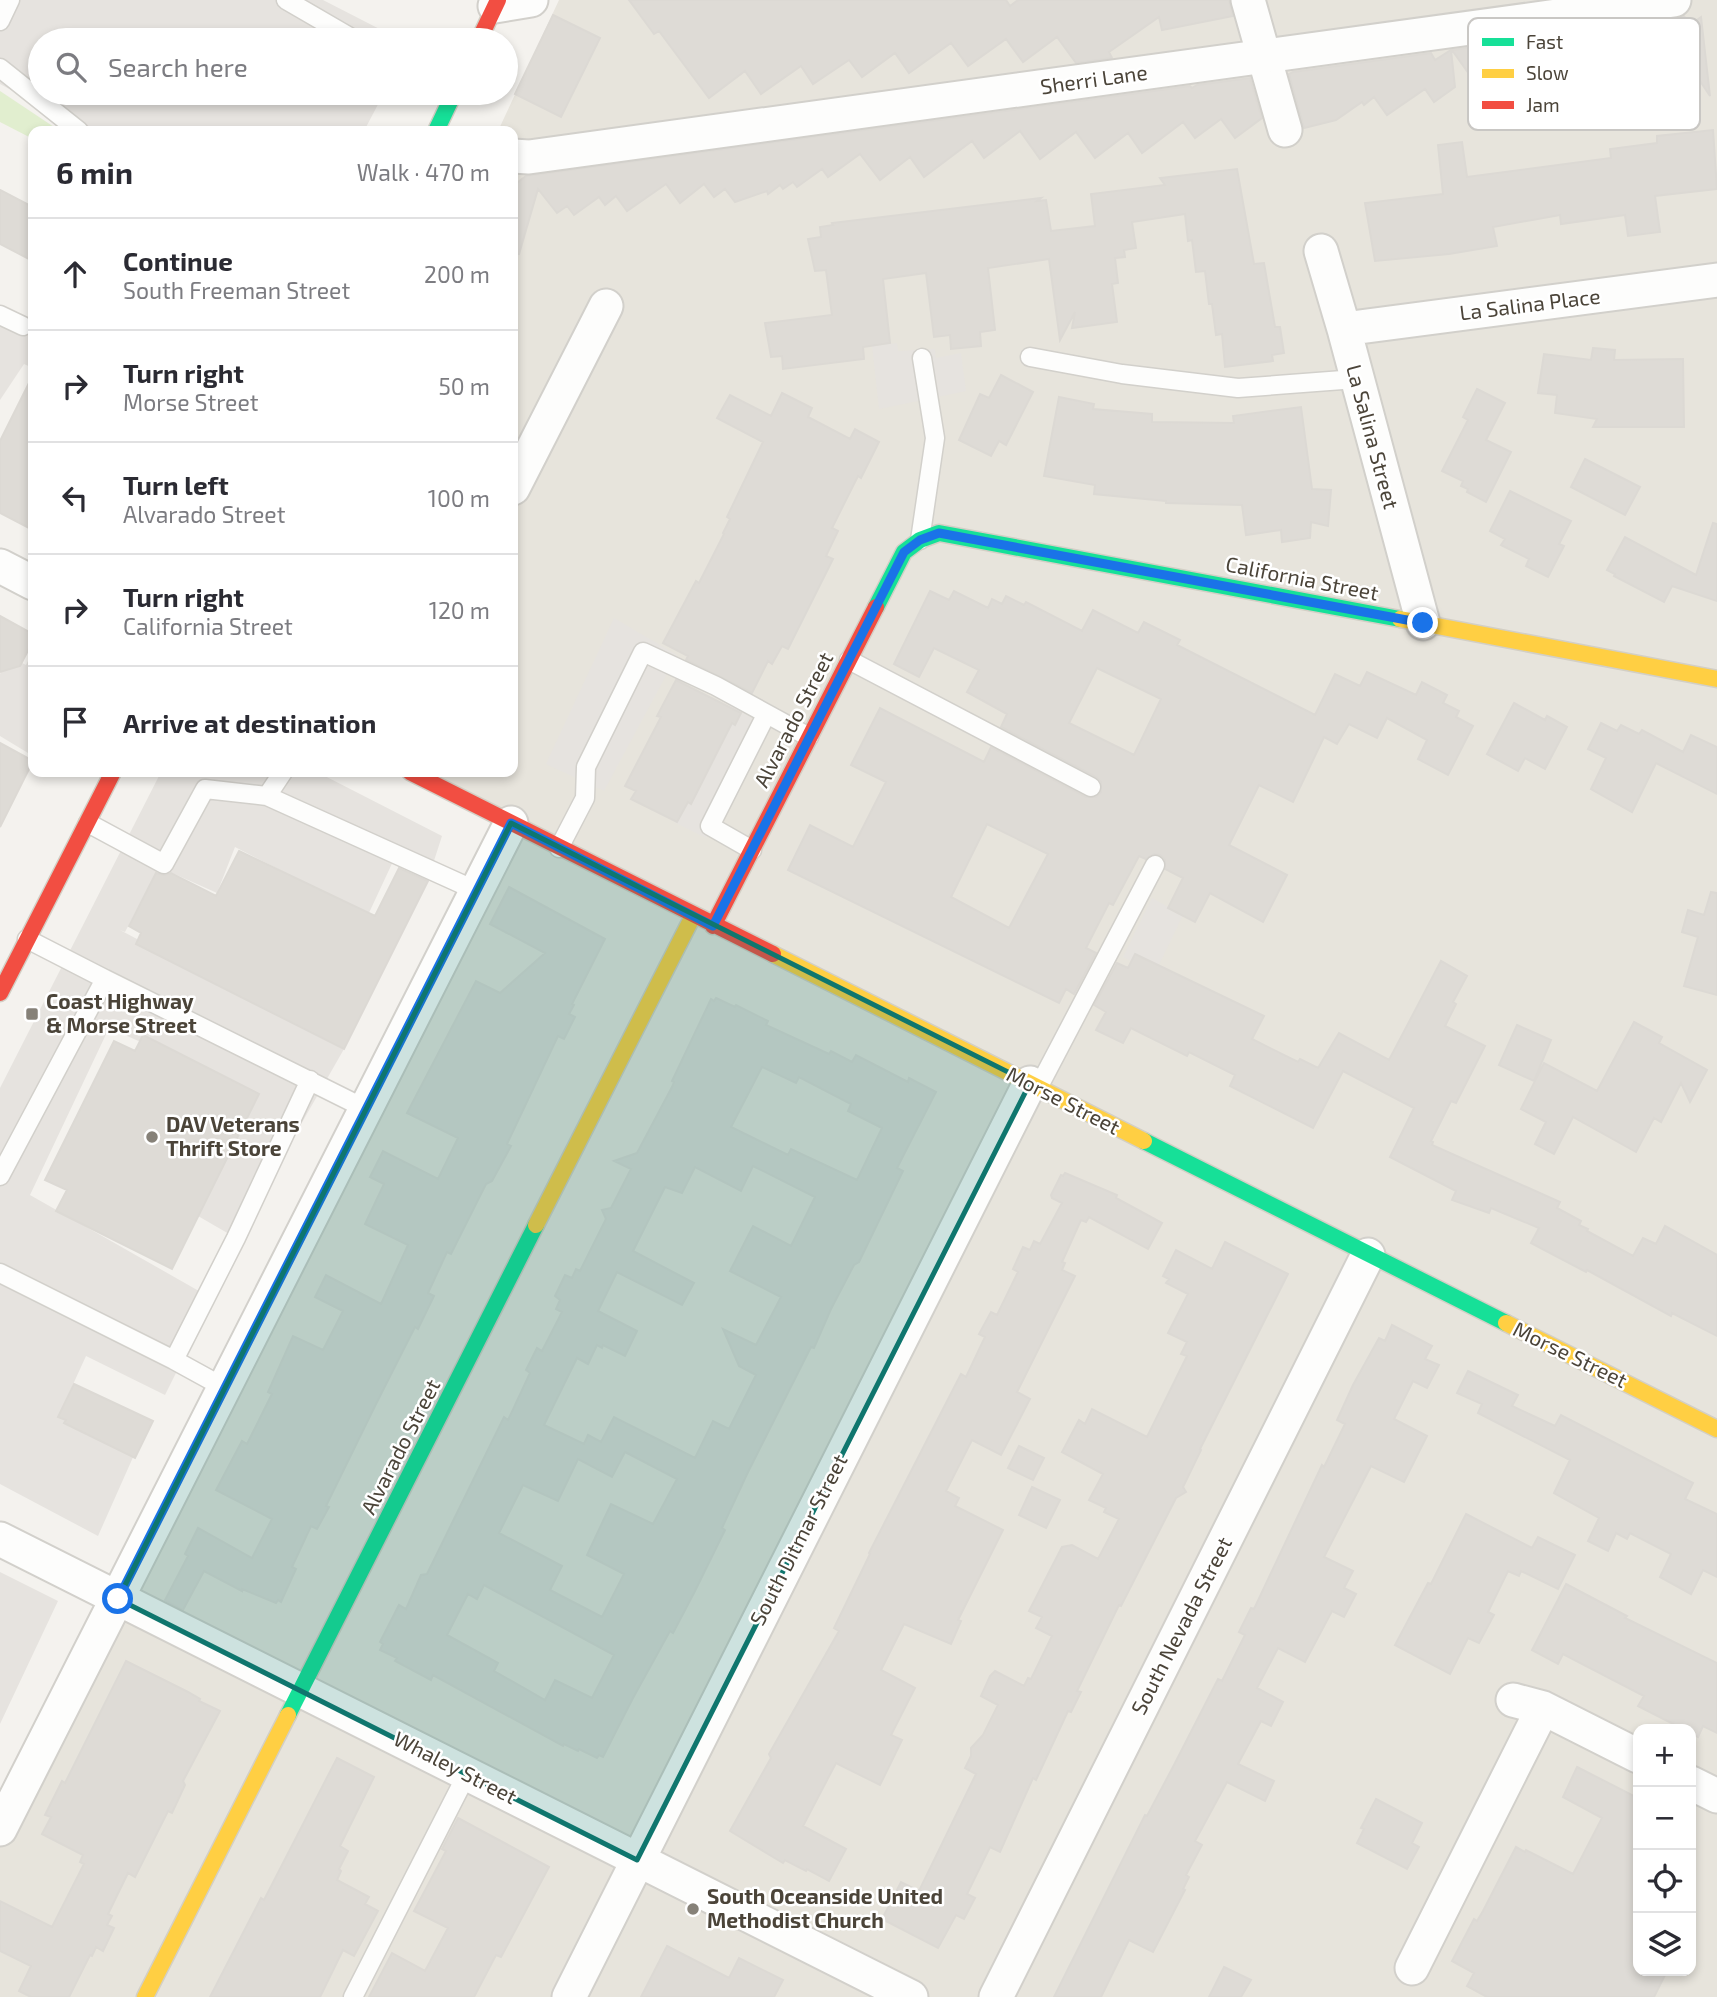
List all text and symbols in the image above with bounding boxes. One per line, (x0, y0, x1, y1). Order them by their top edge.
legend (1468, 18, 1700, 130)
search box (28, 28, 518, 105)
text: Fast (1526, 30, 1563, 53)
icon: search (52, 48, 90, 86)
text: Search here (108, 51, 248, 82)
street label: Sherri Lane (1039, 59, 1149, 98)
text: Slow (1526, 61, 1569, 84)
text: Jam (1526, 93, 1560, 116)
text: 6 min (56, 154, 133, 190)
text: Walk · 470 m (357, 158, 490, 186)
text: Continue (123, 245, 233, 276)
icon: ahead (56, 255, 94, 293)
text: 200 m (424, 260, 490, 288)
text: South Freeman Street (123, 276, 350, 304)
street label: La Salina Place (1458, 282, 1602, 325)
text: Turn right (123, 357, 244, 388)
street label: La Salina Street (1342, 362, 1405, 512)
icon: right (56, 367, 94, 405)
text: 50 m (439, 372, 490, 400)
text: Morse Street (123, 388, 259, 416)
text: Turn left (123, 469, 229, 500)
icon: left (56, 479, 94, 517)
text: 100 m (428, 484, 490, 512)
text: Alvarado Street (123, 500, 285, 528)
street label: California Street (1224, 550, 1381, 605)
text: Turn right (123, 581, 244, 612)
icon: right (56, 591, 94, 629)
text: 120 m (429, 596, 490, 624)
route end (1407, 607, 1438, 638)
text: California Street (123, 612, 293, 640)
street label: Alvarado Street (748, 648, 837, 791)
icon: arrive (56, 703, 94, 741)
text: Arrive at destination (123, 707, 376, 738)
place label: Coast Highway & Morse Street (46, 988, 197, 1037)
marker: Coast Highway & Morse Street (24, 1006, 40, 1022)
street label: Morse Street (1003, 1060, 1124, 1139)
place label: DAV Veterans Thrift Store (166, 1111, 300, 1160)
marker: DAV Veterans Thrift Store (144, 1129, 160, 1145)
street label: Morse Street (1510, 1315, 1632, 1392)
street label: Alvarado Street (355, 1375, 444, 1518)
street label: South Ditmar Street (744, 1450, 852, 1629)
street label: South Nevada Street (1125, 1532, 1236, 1718)
route start (102, 1583, 133, 1614)
map controls (1633, 1724, 1696, 1976)
button: + (1633, 1724, 1696, 1787)
street label: Whaley Street (390, 1725, 521, 1808)
button: − (1633, 1787, 1696, 1850)
button: locate (1633, 1850, 1696, 1913)
place label: South Oceanside United Methodist Church (707, 1883, 943, 1932)
marker: South Oceanside United Methodist Church (685, 1901, 701, 1917)
button: layers (1633, 1913, 1696, 1976)

